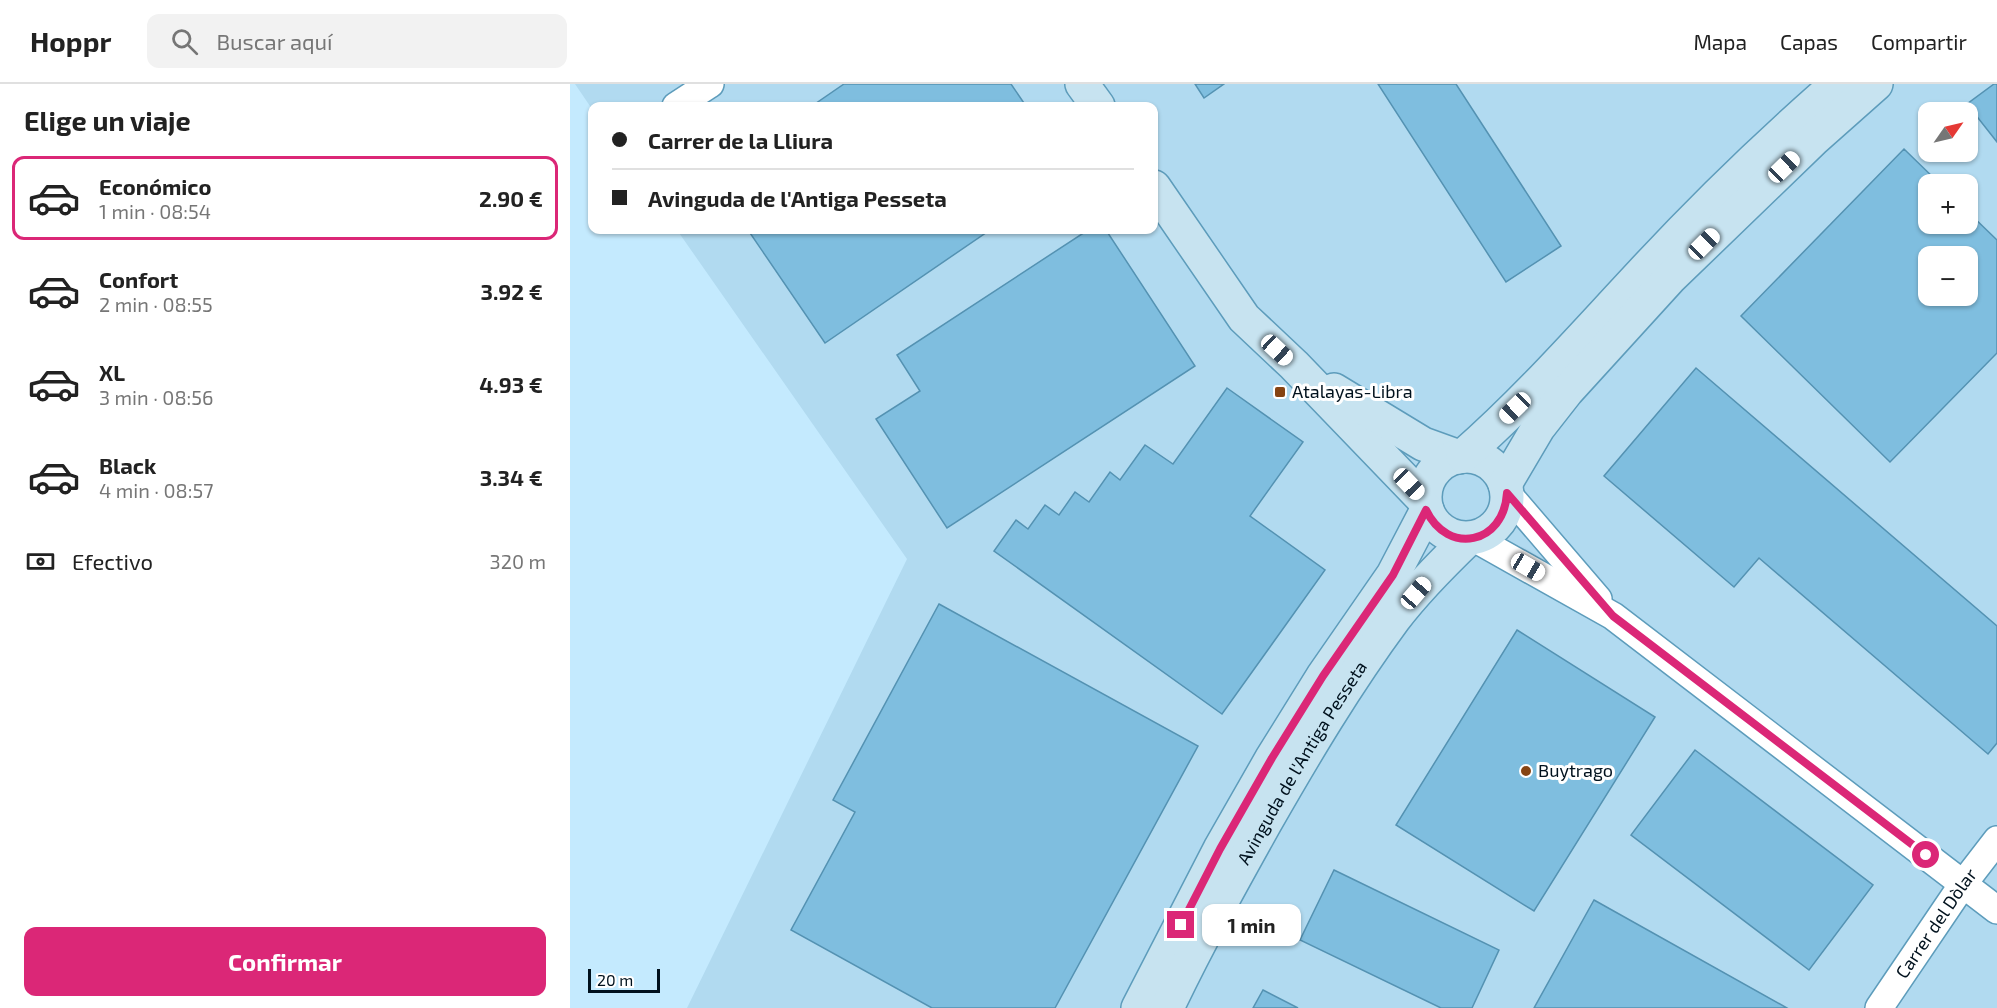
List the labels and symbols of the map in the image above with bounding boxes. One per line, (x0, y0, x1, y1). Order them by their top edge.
north arrow (1918, 102, 1978, 162)
car (1765, 148, 1803, 186)
car (1685, 225, 1723, 263)
car (1258, 331, 1296, 369)
place label: Atalayas-Libra (1292, 380, 1413, 402)
marker: Atalayas-Libra (1273, 385, 1287, 399)
car (1496, 389, 1534, 427)
car (1390, 465, 1428, 503)
car (1508, 550, 1548, 584)
car (1397, 574, 1435, 612)
street label: Avinguda de l'Antiga Pesseta (1232, 656, 1371, 868)
place label: Buytrago (1538, 759, 1613, 781)
marker: Buytrago (1519, 764, 1533, 778)
route start (1912, 841, 1939, 868)
street label: Carrer del Dòlar (1890, 864, 1981, 982)
callout: 1 min (1202, 904, 1301, 946)
route end (1167, 911, 1194, 938)
scale bar (588, 966, 660, 994)

